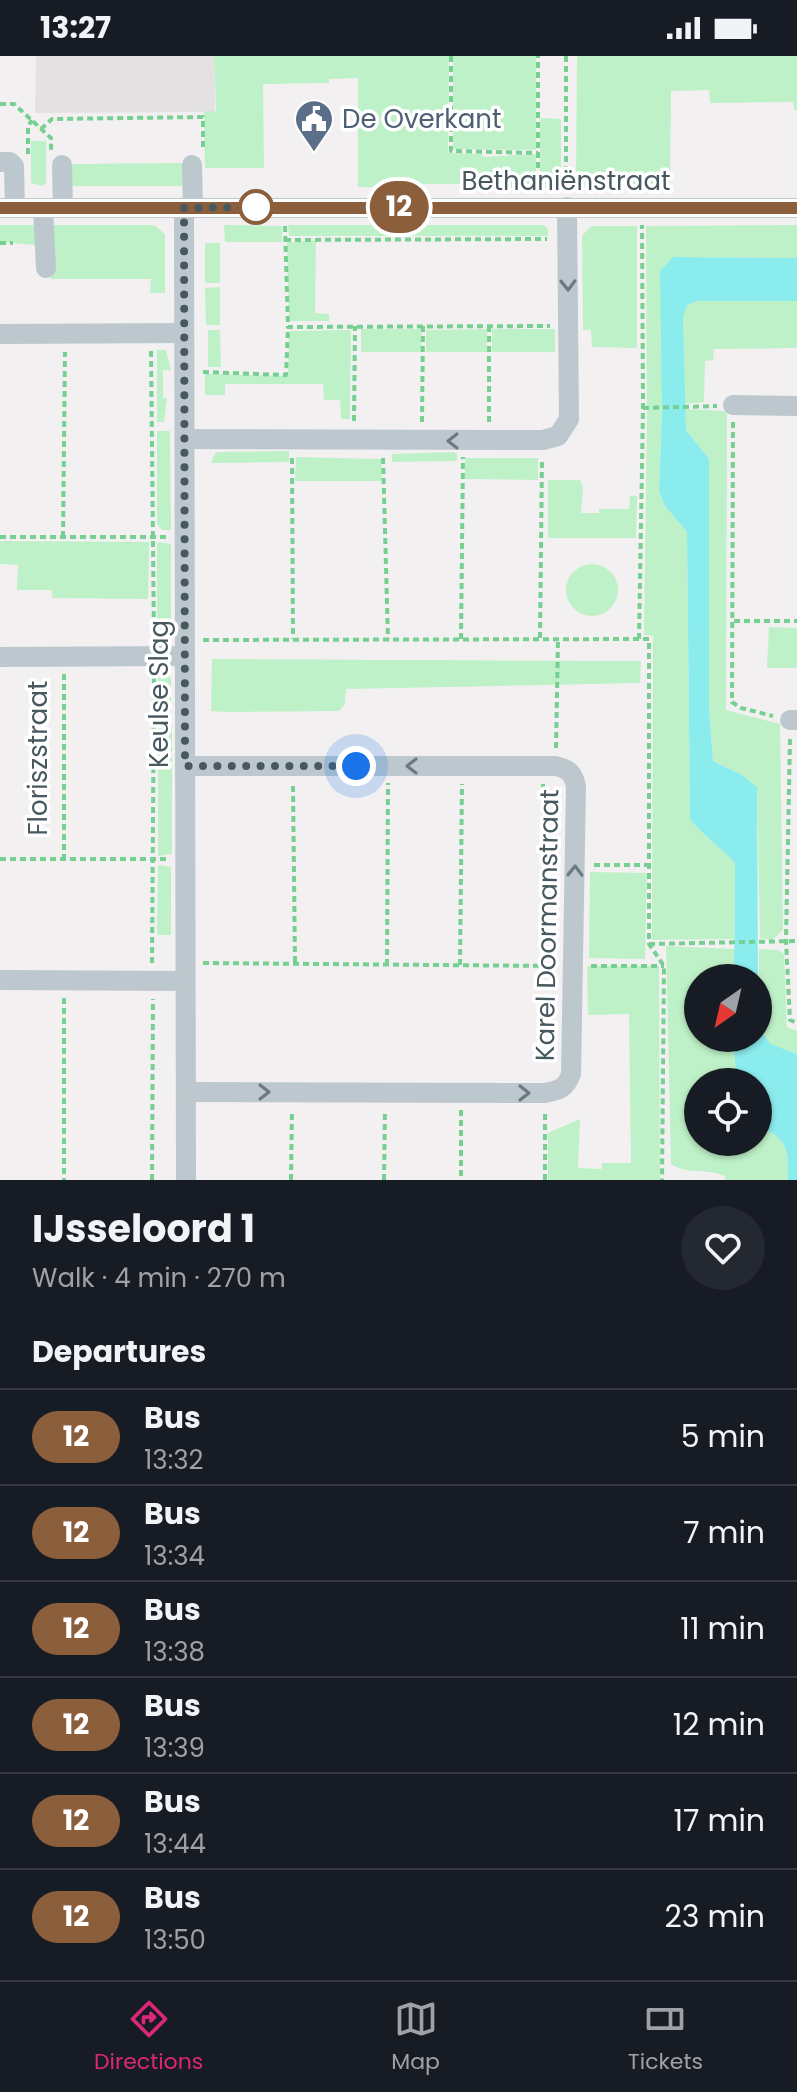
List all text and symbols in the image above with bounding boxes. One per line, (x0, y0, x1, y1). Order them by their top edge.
text: 13:27 (40, 6, 111, 49)
public building icon: De Overkant (293, 98, 335, 153)
place label: De Overkant (342, 101, 501, 137)
street label: Bethaniënstraat (462, 163, 670, 199)
line badge: 12 (363, 181, 435, 233)
text: 12 (386, 187, 412, 226)
unlabelled marker (239, 190, 273, 224)
one-way arrow (559, 279, 576, 292)
one-way arrow (446, 432, 459, 450)
street label: Keulse Slag (141, 620, 177, 768)
street label: Floriszstraat (20, 681, 56, 836)
your location (336, 746, 376, 786)
one-way arrow (405, 757, 418, 775)
street label: Karel Doormanstraat (527, 789, 567, 1061)
one-way arrow (566, 864, 584, 877)
north arrow (684, 964, 772, 1052)
map controls (684, 964, 772, 1156)
button: locate (684, 1068, 772, 1156)
one-way arrow (258, 1083, 271, 1101)
one-way arrow (518, 1084, 531, 1102)
text: IJsseloord 1 (32, 1202, 255, 1255)
button: heart (681, 1206, 765, 1290)
text: Walk · 4 min · 270 m (32, 1260, 286, 1296)
text: Departures (32, 1330, 206, 1373)
text: Bus (144, 1396, 201, 1439)
text: 5 min (681, 1415, 765, 1458)
text: 12 (63, 1417, 89, 1456)
text: 13:32 (144, 1442, 203, 1478)
text: Bus (144, 1492, 201, 1535)
text: 7 min (683, 1511, 765, 1554)
text: 12 (63, 1513, 89, 1552)
text: 13:34 (144, 1538, 205, 1574)
text: Bus (144, 1588, 201, 1631)
text: 11 min (680, 1607, 765, 1650)
text: 12 (63, 1609, 89, 1648)
text: 13:38 (144, 1634, 205, 1670)
text: Bus (144, 1684, 201, 1727)
text: 12 min (673, 1703, 765, 1746)
text: 12 (63, 1705, 89, 1744)
text: 13:39 (144, 1730, 205, 1766)
text: Bus (144, 1780, 201, 1823)
text: 17 min (674, 1799, 765, 1842)
text: 12 (63, 1801, 89, 1840)
text: 13:44 (144, 1826, 206, 1862)
text: Bus (144, 1876, 201, 1919)
text: 23 min (665, 1895, 765, 1938)
text: 12 (63, 1897, 89, 1936)
text: 13:50 (144, 1922, 206, 1958)
tab: Directions (94, 1997, 203, 2078)
tab: Map (391, 1997, 440, 2078)
tab: Tickets (628, 1997, 703, 2078)

